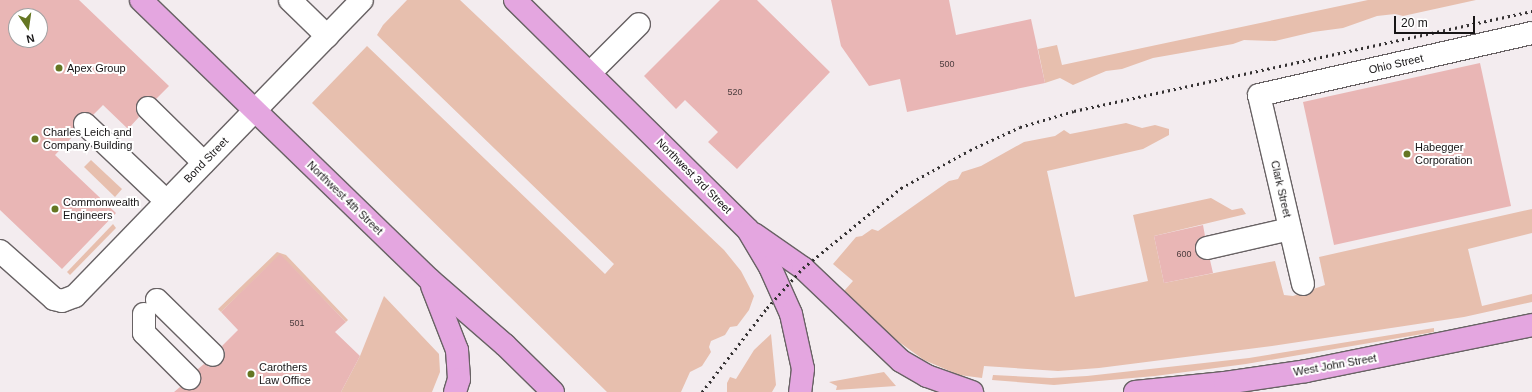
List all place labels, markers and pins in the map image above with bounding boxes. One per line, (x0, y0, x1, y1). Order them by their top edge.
place label: Apex Group (67, 61, 126, 75)
marker: Apex Group (54, 63, 64, 73)
place label: Charles Leich and Company Building (43, 126, 132, 152)
marker: Charles Leich and Company Building (30, 134, 40, 144)
place label: Habegger Corporation (1415, 141, 1472, 167)
marker: Habegger Corporation (1402, 149, 1412, 159)
place label: Commonwealth Engineers (63, 196, 139, 222)
marker: Commonwealth Engineers (50, 204, 60, 214)
place label: Carothers Law Office (259, 361, 311, 387)
marker: Carothers Law Office (246, 369, 256, 379)

